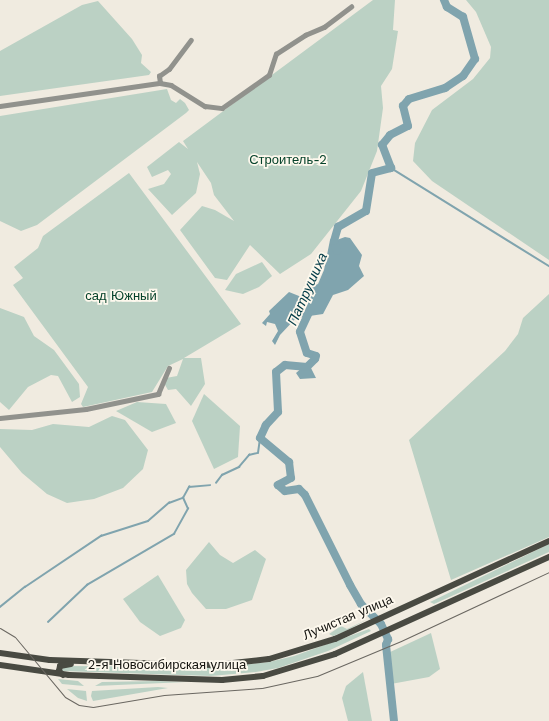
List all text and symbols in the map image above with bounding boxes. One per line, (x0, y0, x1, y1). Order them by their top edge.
park label: Строитель-2 (249, 152, 327, 168)
water label: Патрушиха (284, 250, 330, 328)
park label: сад Южный (85, 288, 157, 304)
street label: Лучистая улица (301, 592, 395, 644)
street label: 2-я Новосибирская улица (88, 657, 246, 673)

